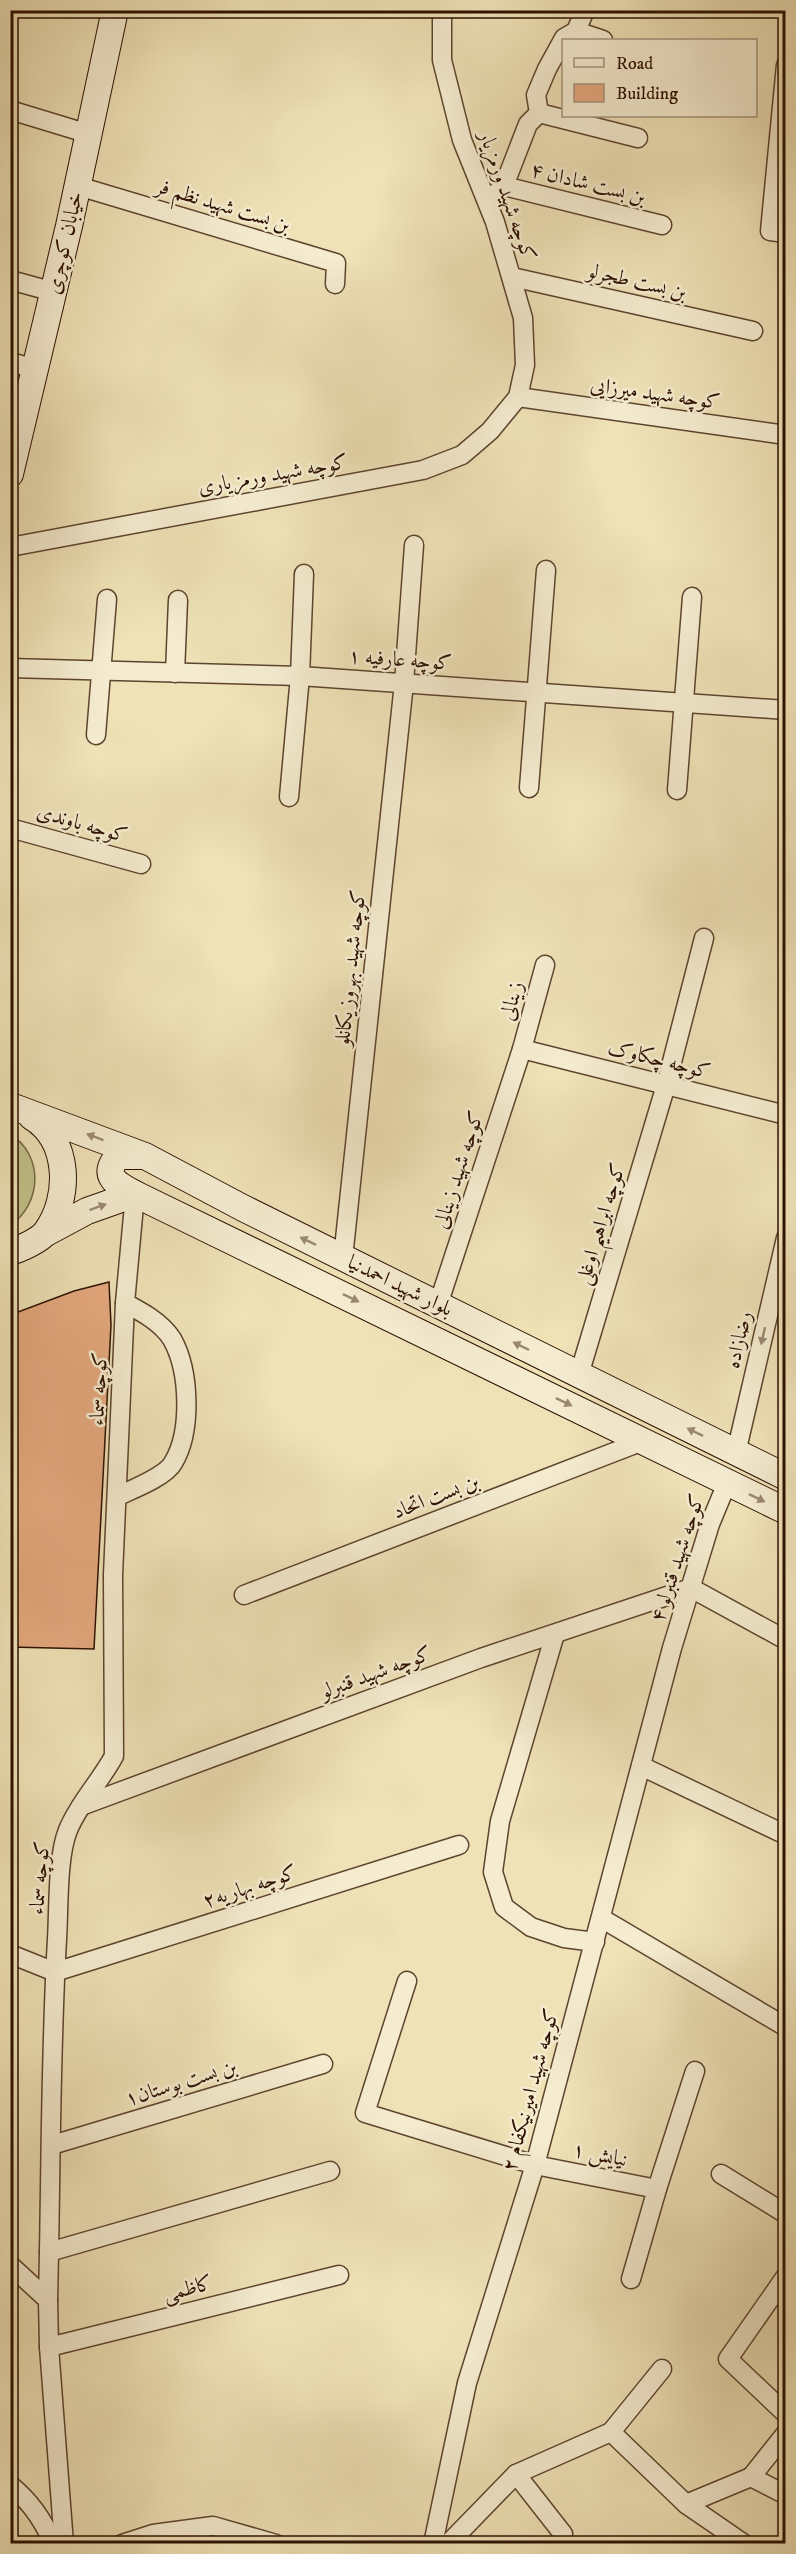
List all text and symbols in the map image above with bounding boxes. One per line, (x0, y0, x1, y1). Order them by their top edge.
legend (562, 39, 757, 117)
text: Road (616, 53, 653, 75)
text: Building (616, 83, 678, 105)
street label: کوچه شهید ورمزیار (471, 126, 541, 265)
street label: بن بست شادان ۴ (528, 157, 648, 211)
street label: بن بست شهید نظم فر (149, 173, 293, 245)
street label: خیابان کوچری (41, 189, 89, 297)
street label: بن بست طجرلو (583, 258, 689, 306)
street label: کوچه شهید میرزایی (588, 372, 722, 416)
street label: کوچه شهید ورمزیاری (196, 449, 350, 502)
street label: کوچه عارفیه ۱ (347, 643, 453, 677)
street label: کوچه باوندی (34, 799, 130, 849)
street label: کوچه شهید بهروز یکانلو (330, 888, 372, 1050)
street label: زینالی (494, 978, 530, 1024)
street label: کوچه چکاوک (605, 1035, 713, 1085)
street label: کوچه شهید زینالی (428, 1108, 490, 1232)
one-way arrow (86, 1132, 104, 1142)
street label: کوچه ابراهیم اوغلی (570, 1160, 639, 1290)
one-way arrow (89, 1202, 107, 1212)
one-way arrow (300, 1236, 317, 1245)
street label: بلوار شهید احمدنیا (343, 1249, 457, 1323)
one-way arrow (342, 1293, 359, 1303)
street label: رضازاده (720, 1309, 758, 1371)
one-way arrow (758, 1327, 767, 1346)
one-way arrow (512, 1341, 529, 1351)
street label: کوچه سماء (84, 1351, 114, 1427)
one-way arrow (555, 1398, 572, 1407)
one-way arrow (687, 1428, 704, 1437)
street label: بن بست اتحاد (389, 1469, 483, 1525)
street label: کوچه شهید قنبرلو ۴ (645, 1491, 711, 1625)
one-way arrow (749, 1493, 766, 1502)
street label: کوچه شهید قنبرلو (315, 1641, 435, 1706)
street label: کوچه سماء (24, 1840, 56, 1916)
street label: کوچه بهاریه۲ (200, 1860, 300, 1914)
street label: کوچه شهید امیرنیکفام ۲ (497, 2006, 569, 2175)
street label: بن بست بوستان۱ (122, 2054, 240, 2112)
street label: نیایش ۱ (570, 2137, 630, 2173)
street label: کاظمی (161, 2270, 215, 2308)

